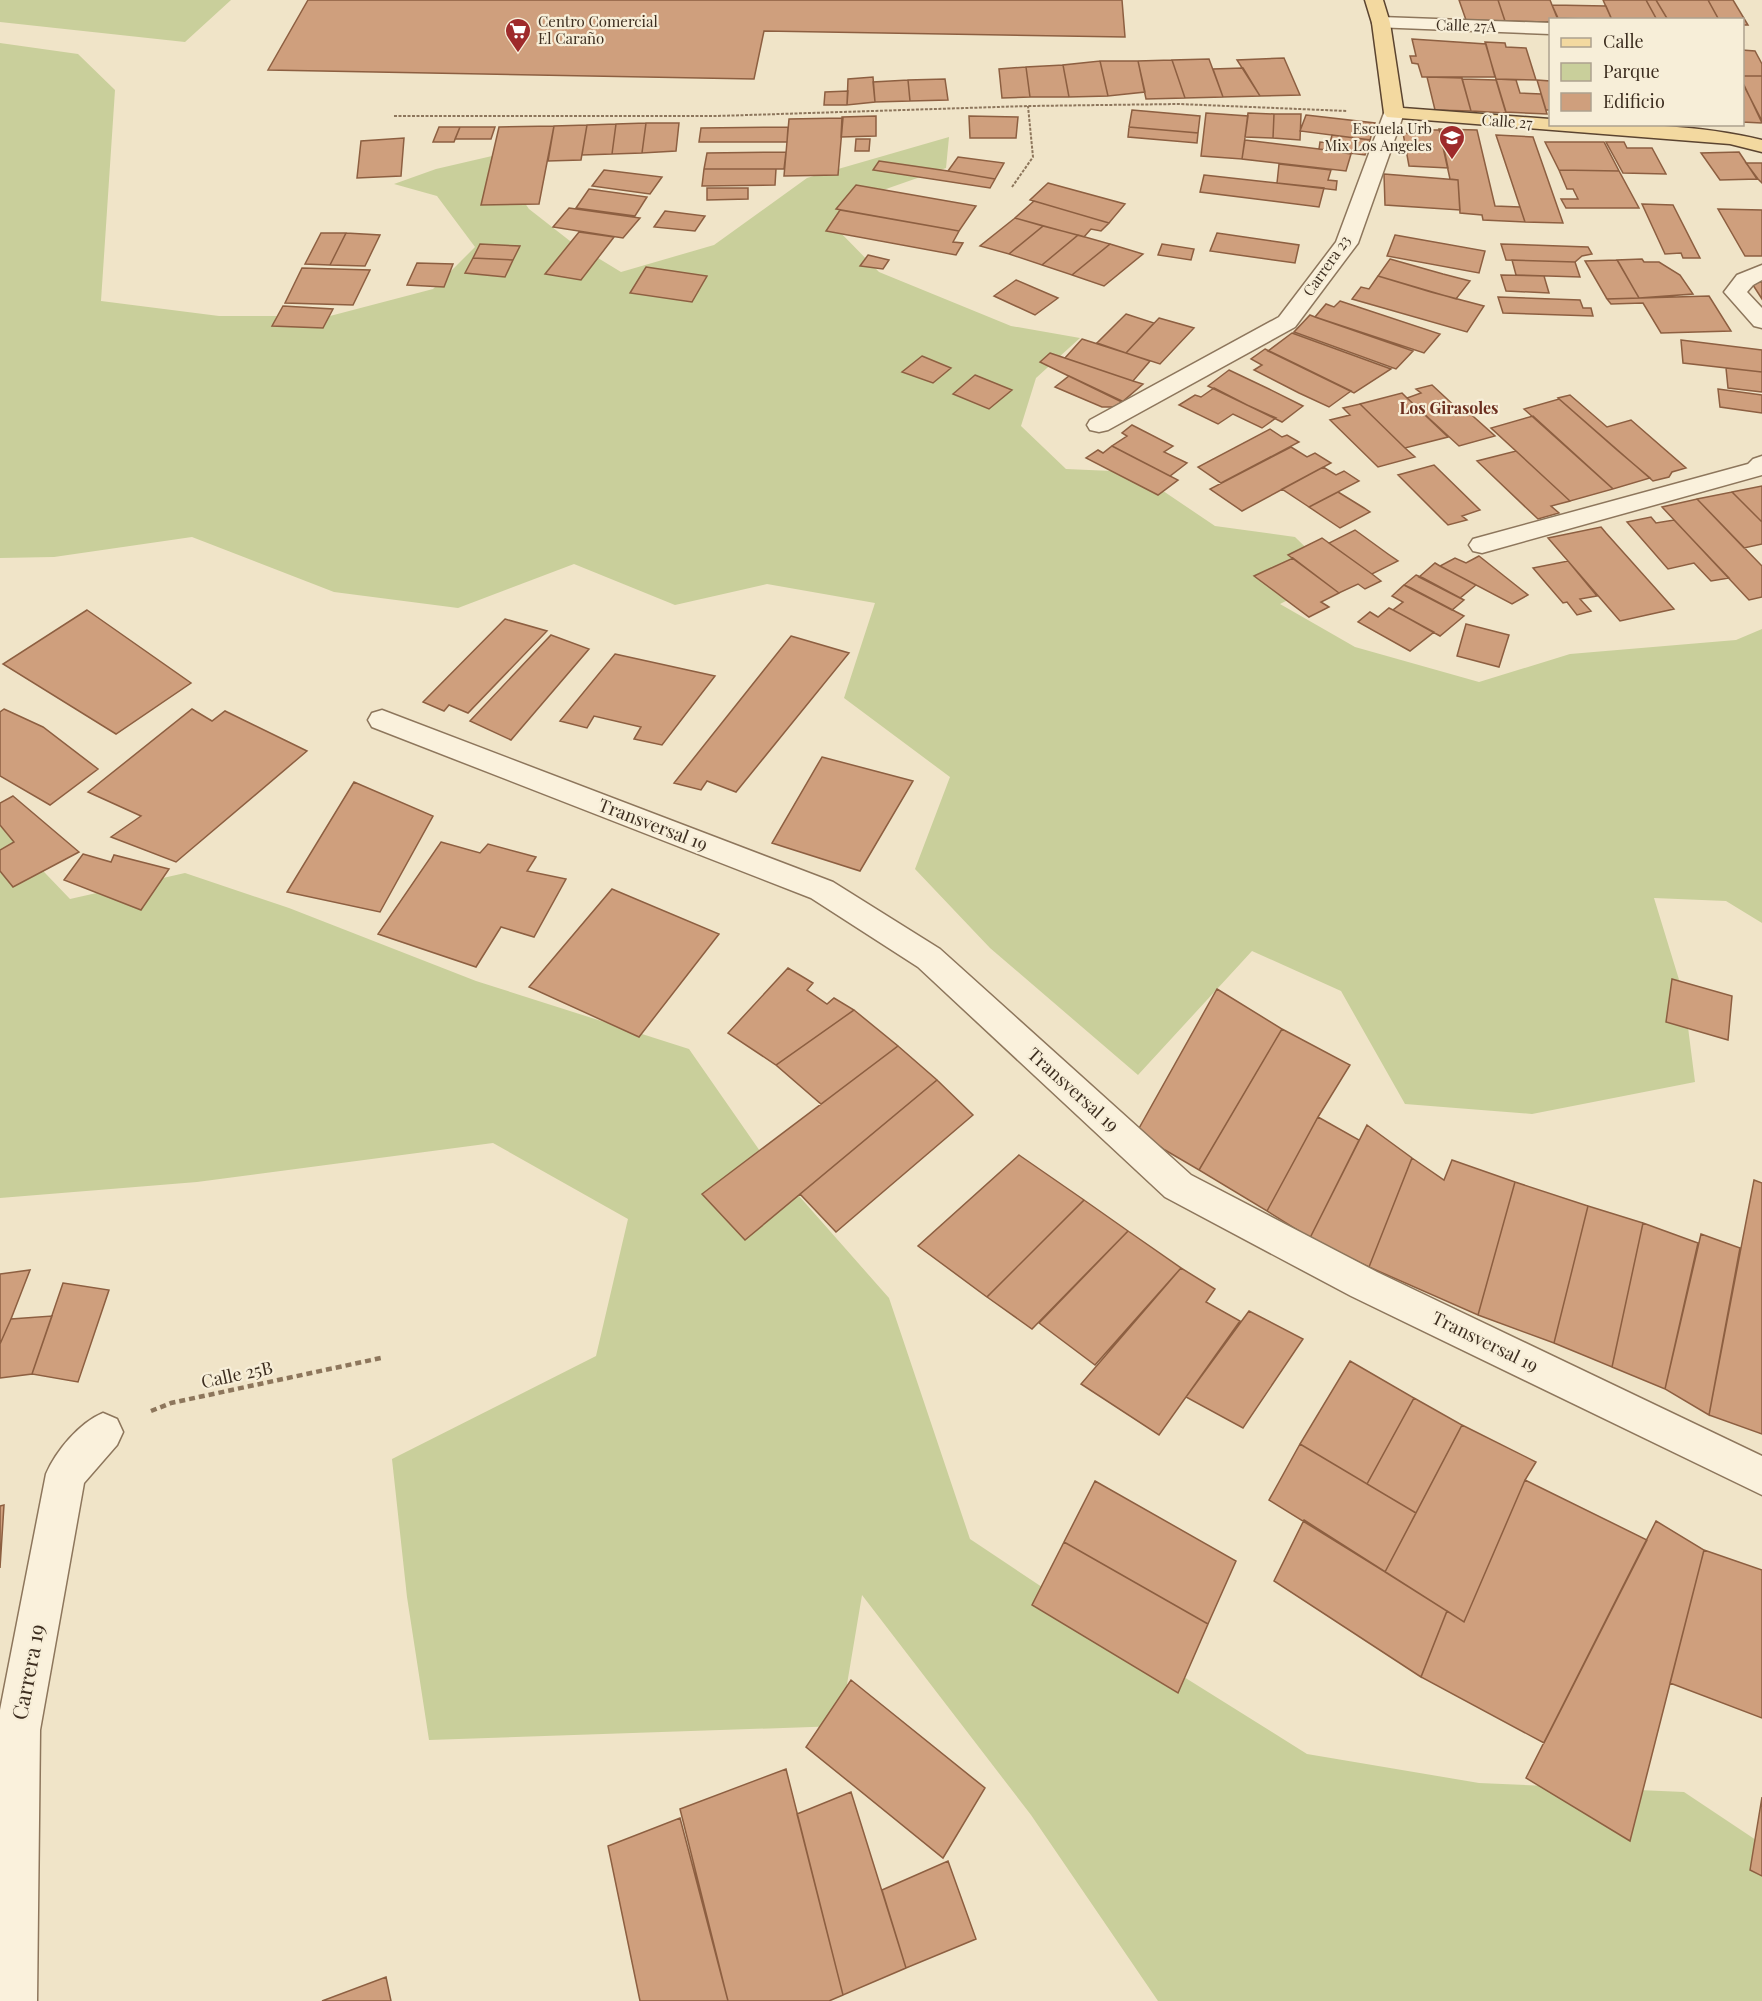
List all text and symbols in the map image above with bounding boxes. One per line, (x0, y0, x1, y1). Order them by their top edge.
place label: Centro Comercial El Caraño (538, 11, 658, 48)
street label: Calle 27A (1436, 14, 1497, 36)
supermarket icon: Centro Comercial El Caraño (503, 16, 533, 54)
legend (1549, 18, 1744, 126)
text: Calle (1603, 29, 1644, 53)
text: Parque (1603, 59, 1660, 83)
text: Edificio (1603, 89, 1665, 113)
street label: Calle 27 (1481, 109, 1533, 133)
place label: Escuela Urb Mix Los Angeles (1324, 118, 1432, 155)
school or university icon: Escuela Urb Mix Los Angeles (1437, 123, 1467, 161)
street label: Carrera 23 (1298, 231, 1355, 300)
district label: Los Girasoles (1399, 397, 1499, 418)
street label: Transversal 19 (595, 792, 711, 856)
street label: Transversal 19 (1023, 1042, 1124, 1137)
street label: Transversal 19 (1428, 1305, 1542, 1377)
street label: Calle 25B (199, 1355, 275, 1393)
street label: Carrera 19 (4, 1621, 50, 1722)

